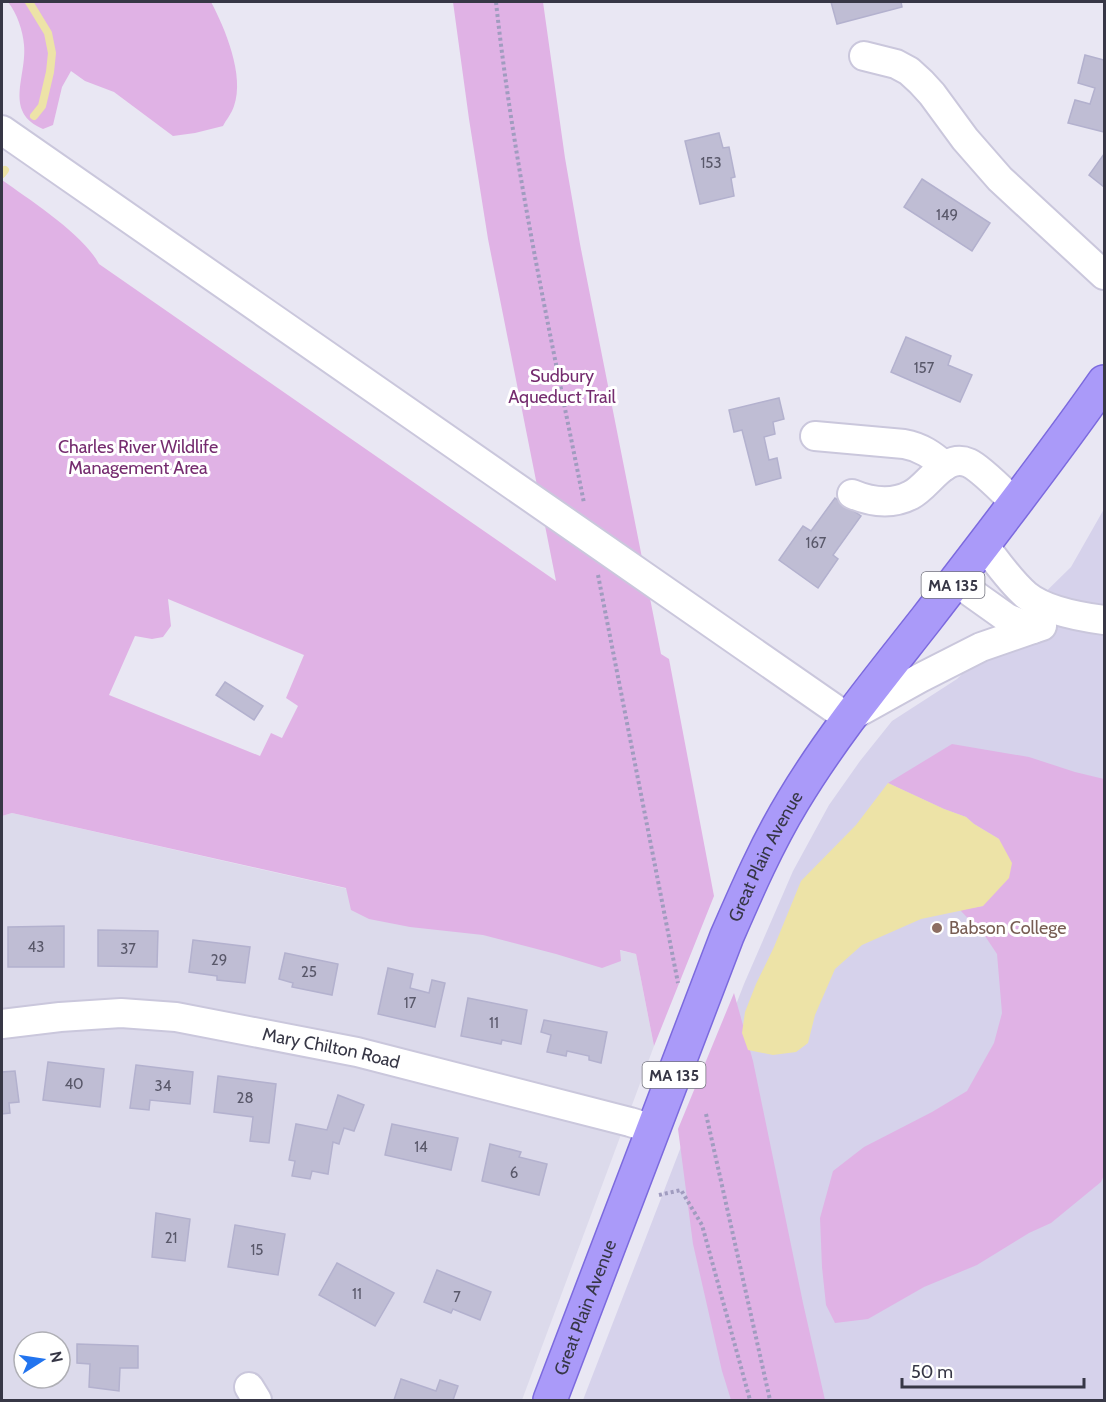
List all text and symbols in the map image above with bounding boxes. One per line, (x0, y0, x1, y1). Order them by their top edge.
house number: 153 (700, 154, 722, 172)
house number: 149 (936, 206, 958, 224)
house number: 157 (914, 359, 935, 377)
park label: Sudbury Aqueduct Trail (508, 365, 617, 408)
park label: Charles River Wildlife Management Area (58, 436, 218, 479)
house number: 167 (806, 534, 827, 552)
road number: MA 135 (922, 572, 984, 598)
street label: Great Plain Avenue (724, 787, 807, 925)
place label: Babson College (949, 917, 1066, 939)
marker: Babson College (930, 921, 944, 935)
house number: 43 (28, 938, 44, 956)
house number: 37 (120, 940, 136, 958)
house number: 29 (211, 951, 227, 969)
house number: 25 (301, 963, 317, 981)
house number: 17 (404, 994, 417, 1012)
house number: 11 (489, 1014, 499, 1032)
street label: Mary Chilton Road (261, 1023, 402, 1074)
road number: MA 135 (642, 1062, 706, 1088)
house number: 40 (64, 1075, 84, 1093)
house number: 34 (155, 1077, 172, 1095)
house number: 28 (237, 1089, 253, 1107)
house number: 14 (414, 1138, 428, 1156)
house number: 6 (510, 1164, 518, 1182)
house number: 21 (165, 1229, 177, 1247)
street label: Great Plain Avenue (549, 1237, 621, 1378)
house number: 15 (250, 1241, 264, 1259)
house number: 11 (352, 1285, 362, 1303)
house number: 7 (453, 1288, 461, 1306)
north arrow (12, 1330, 72, 1390)
text: N (46, 1349, 67, 1364)
scale bar (902, 1351, 1084, 1389)
text: 50 m (911, 1361, 953, 1383)

